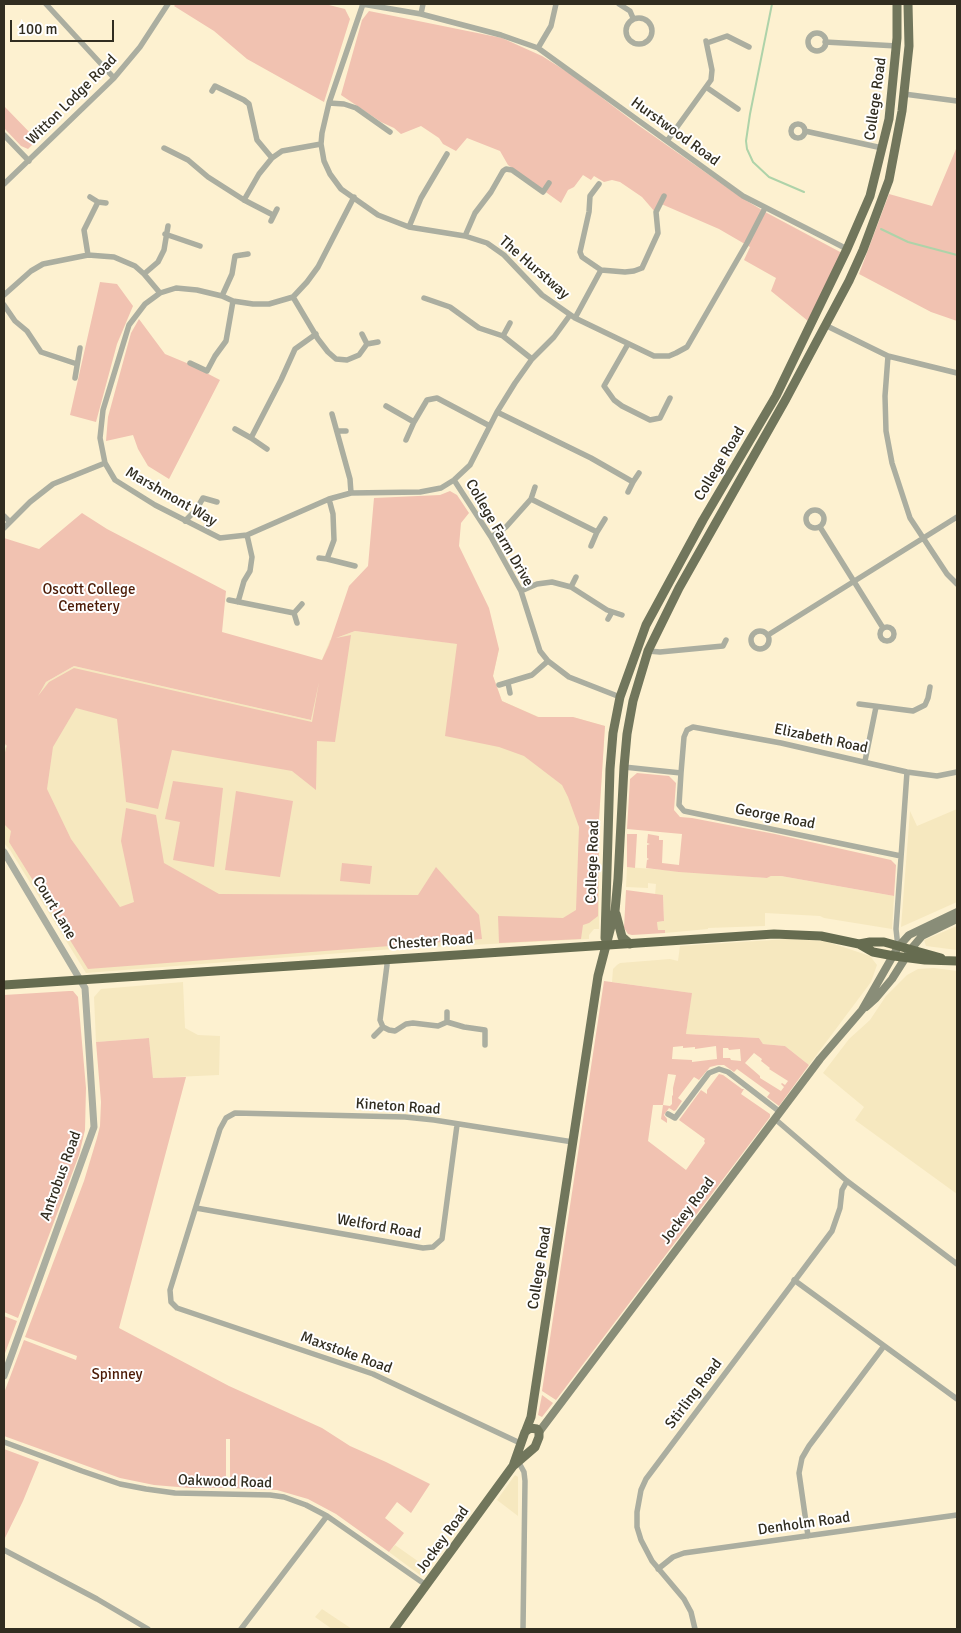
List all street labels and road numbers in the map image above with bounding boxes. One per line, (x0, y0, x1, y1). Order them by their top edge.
street label: Witton Lodge Road (23, 51, 121, 149)
street label: College Road (861, 56, 891, 142)
street label: Hurstwood Road (627, 94, 723, 170)
street label: The Hurstway (495, 233, 573, 303)
street label: College Road (691, 424, 749, 504)
street label: Marshmont Way (122, 463, 220, 531)
street label: College Farm Drive (461, 476, 537, 590)
street label: Elizabeth Road (772, 720, 870, 758)
street label: George Road (733, 800, 817, 834)
street label: College Road (583, 820, 603, 904)
street label: Court Lane (28, 873, 80, 943)
street label: Chester Road (388, 930, 474, 954)
street label: Kineton Road (355, 1095, 441, 1119)
street label: Antrobus Road (37, 1129, 85, 1223)
street label: Jockey Road (657, 1174, 719, 1248)
street label: Welford Road (335, 1211, 423, 1243)
street label: College Road (525, 1225, 555, 1311)
street label: Maxstoke Road (298, 1328, 394, 1378)
street label: Stirling Road (662, 1355, 726, 1433)
street label: Oakwood Road (178, 1471, 272, 1493)
street label: Jockey Road (413, 1503, 473, 1577)
street label: Denholm Road (757, 1509, 851, 1539)

